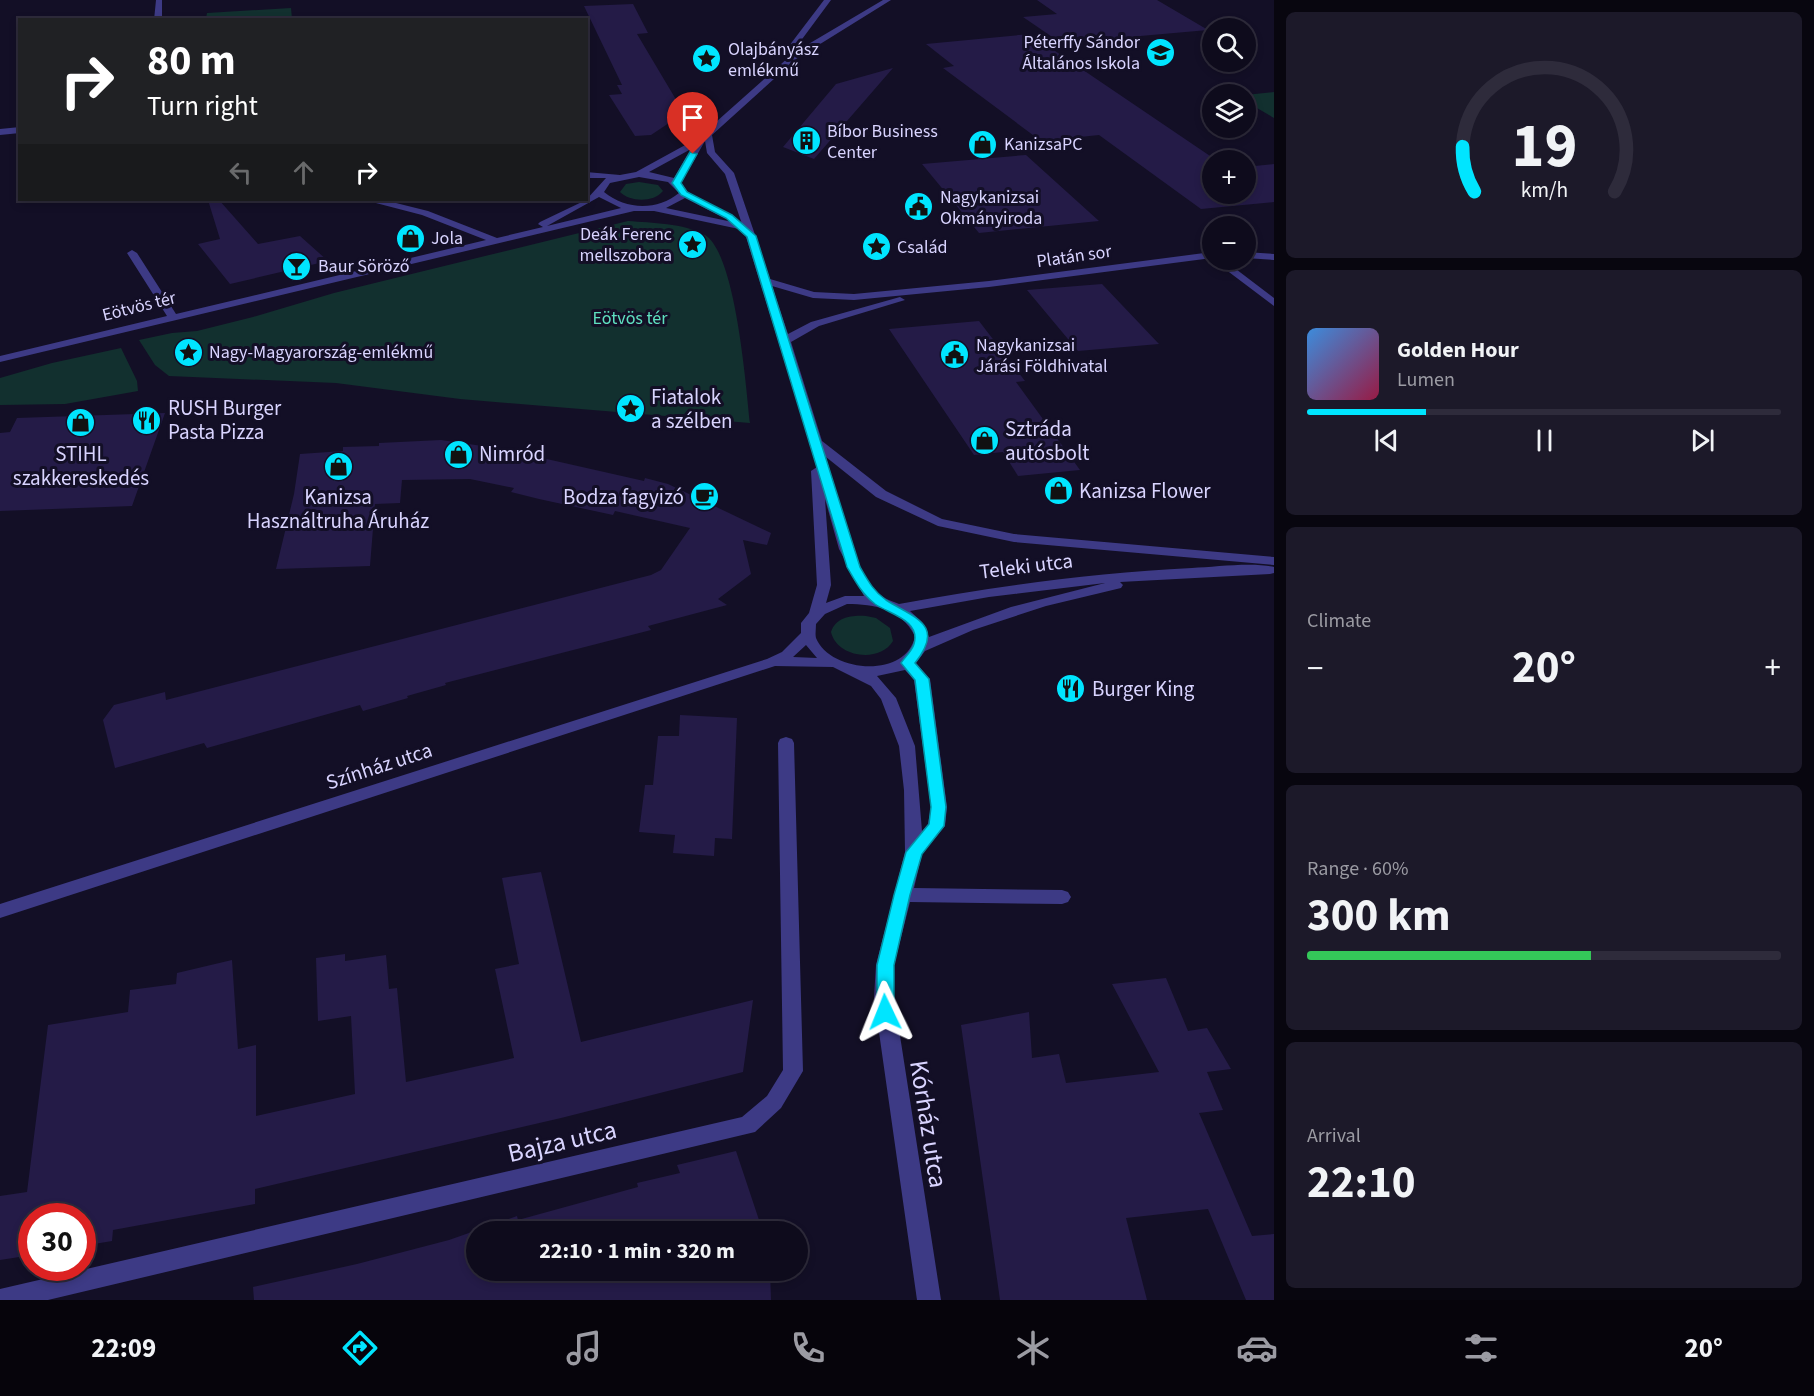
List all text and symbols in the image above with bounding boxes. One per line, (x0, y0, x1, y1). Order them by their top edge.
map controls (1202, 18, 1256, 270)
button: search (1202, 18, 1256, 72)
place label: Péterffy Sándor Általános Iskola (1022, 30, 1141, 76)
text: 80 m (147, 31, 236, 91)
school or university icon: Péterffy Sándor Általános Iskola (1145, 36, 1177, 68)
place label: Olajbányász emlékmű (728, 37, 819, 83)
icon: right (48, 42, 126, 120)
place icon: Olajbányász emlékmű (691, 43, 723, 75)
button: layers (1202, 84, 1256, 138)
text: Turn right (147, 87, 258, 126)
pin (667, 92, 718, 154)
icon: arrive (676, 101, 709, 134)
text: 19 (1511, 102, 1577, 191)
place label: Bíbor Business Center (827, 119, 938, 165)
building icon: Bíbor Business Center (790, 125, 822, 157)
shop icon: KanizsaPC (967, 128, 999, 160)
place label: KanizsaPC (1004, 132, 1083, 157)
button: + (1202, 150, 1256, 204)
icon: left (224, 156, 257, 189)
icon: ahead (287, 156, 320, 189)
icon: right (350, 156, 383, 189)
text: km/h (1520, 175, 1568, 206)
place label: Nagykanizsai Okmányiroda (940, 185, 1042, 231)
public building icon: Nagykanizsai Okmányiroda (903, 191, 935, 223)
button: − (1202, 216, 1256, 270)
shop icon: Jola (394, 222, 426, 254)
place label: Deák Ferenc mellszobora (580, 222, 672, 268)
place label: Jola (431, 226, 463, 251)
place icon: Deák Ferenc mellszobora (677, 228, 709, 260)
place icon: Család (860, 231, 892, 263)
place label: Család (897, 235, 948, 260)
street label: Platán sor (1035, 239, 1114, 274)
bar icon: Baur Söröző (281, 250, 313, 282)
place label: Baur Söröző (318, 254, 410, 279)
street label: Eötvös tér (100, 285, 179, 328)
park label: Eötvös tér (592, 306, 668, 331)
place label: Nagykanizsai Járási Földhivatal (976, 333, 1108, 379)
text: Golden Hour (1397, 334, 1519, 366)
place icon: Nagy-Magyarország-emlékmű (172, 336, 204, 368)
public building icon: Nagykanizsai Járási Földhivatal (939, 339, 971, 371)
place label: Nagy-Magyarország-emlékmű (209, 340, 433, 365)
text: Lumen (1397, 366, 1455, 394)
place label: Fiatalok a szélben (651, 382, 733, 436)
place label: RUSH Burger Pasta Pizza (168, 393, 282, 447)
place icon: Fiatalok a szélben (614, 393, 646, 425)
restaurant icon: RUSH Burger Pasta Pizza (131, 404, 163, 436)
shop icon: STIHL szakkereskedés (65, 407, 97, 439)
place label: Sztráda autósbolt (1005, 414, 1089, 468)
icon: previous (1370, 424, 1403, 457)
icon: pause (1528, 424, 1561, 457)
icon: next (1686, 424, 1719, 457)
shop icon: Sztráda autósbolt (968, 425, 1000, 457)
shop icon: Nimród (442, 438, 474, 470)
place label: STIHL szakkereskedés (13, 439, 149, 493)
place label: Nimród (479, 439, 545, 469)
shop icon: Kanizsa Használtruha Áruház (322, 450, 354, 482)
shop icon: Kanizsa Flower (1042, 475, 1074, 507)
place label: Kanizsa Flower (1079, 476, 1211, 506)
cafe icon: Bodza fagyizó (689, 481, 721, 513)
place label: Kanizsa Használtruha Áruház (247, 482, 429, 536)
place label: Bodza fagyizó (563, 482, 684, 512)
street label: Teleki utca (978, 545, 1074, 587)
text: Climate (1307, 607, 1371, 635)
text: 20° (1512, 636, 1576, 700)
text: − (1307, 645, 1323, 692)
text: + (1765, 645, 1781, 692)
restaurant icon: Burger King (1055, 673, 1087, 705)
place label: Burger King (1092, 674, 1195, 704)
street label: Színház utca (322, 735, 436, 797)
text: Range · 60% (1307, 855, 1408, 883)
text: 300 km (1307, 884, 1451, 948)
position arrow (853, 980, 917, 1044)
street label: Kórház utca (900, 1058, 957, 1191)
street label: Bajza utca (504, 1111, 620, 1172)
text: Arrival (1307, 1122, 1361, 1150)
text: 22:10 (1307, 1151, 1416, 1215)
speed limit sign: 30 (18, 1203, 96, 1281)
text: 22:10 · 1 min · 320 m (539, 1235, 735, 1267)
icon: directions (339, 1327, 381, 1369)
icon: music (563, 1327, 605, 1369)
icon: phone (787, 1327, 829, 1369)
icon: climate (1012, 1327, 1054, 1369)
icon: car (1236, 1327, 1278, 1369)
icon: filters (1460, 1327, 1502, 1369)
text: 22:09 (91, 1329, 156, 1368)
text: 20° (1684, 1329, 1723, 1368)

